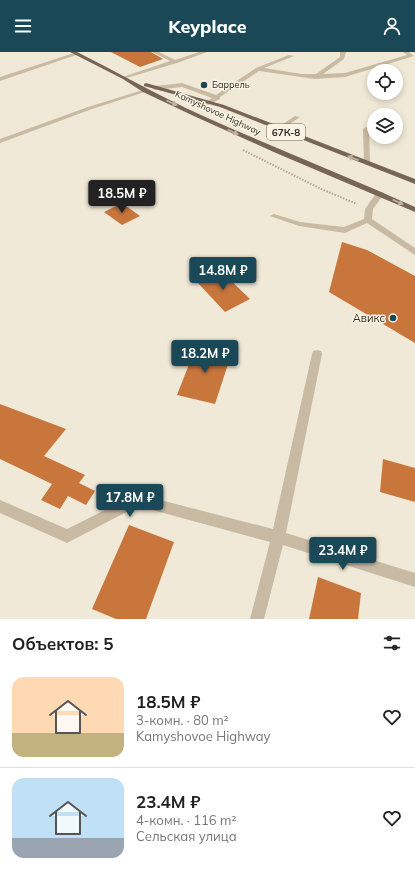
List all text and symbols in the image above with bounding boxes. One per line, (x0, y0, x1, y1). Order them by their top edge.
icon: menu (12, 15, 34, 37)
text: Keyplace (168, 15, 247, 38)
icon: person (381, 15, 403, 37)
map controls (367, 64, 403, 144)
button: locate (367, 64, 403, 100)
place label: Баррель (212, 79, 250, 90)
marker: Баррель (199, 80, 209, 90)
street label: Kamyshovoe Highway (173, 88, 263, 138)
one-way arrow (166, 100, 177, 106)
button: layers (367, 108, 403, 144)
road number: 67К-8 (267, 124, 305, 140)
one-way arrow (228, 129, 239, 135)
one-way arrow (346, 154, 358, 160)
pin: 18.5M ₽ (85, 180, 159, 214)
text: 18.5M ₽ (97, 185, 147, 201)
one-way arrow (392, 199, 403, 205)
pin: 14.8M ₽ (186, 257, 260, 291)
text: 14.8M ₽ (198, 262, 248, 278)
place label: Авикс (353, 311, 385, 325)
marker: Авикс (388, 313, 398, 323)
pin: 18.2M ₽ (168, 340, 242, 374)
text: 18.2M ₽ (180, 345, 230, 361)
pin: 17.8M ₽ (93, 484, 167, 518)
text: 17.8M ₽ (105, 489, 155, 505)
pin: 23.4M ₽ (306, 537, 380, 571)
text: 23.4M ₽ (318, 542, 368, 558)
icon: filters (381, 632, 403, 654)
text: Объектов: 5 (12, 633, 113, 654)
text: 18.5M ₽ (136, 691, 200, 712)
icon: home (44, 693, 92, 741)
icon: heart (381, 706, 403, 728)
text: 3-комн. · 80 m² (136, 712, 229, 728)
text: Kamyshovoe Highway (136, 728, 271, 744)
text: 23.4M ₽ (136, 791, 200, 812)
icon: home (44, 794, 92, 842)
icon: heart (381, 807, 403, 829)
text: 4-комн. · 116 m² (136, 812, 236, 828)
text: Сельская улица (136, 828, 237, 844)

